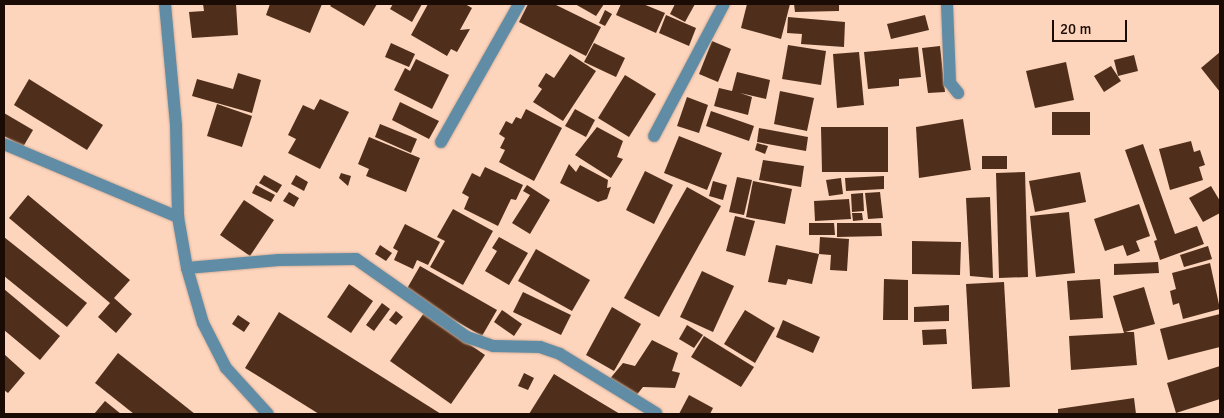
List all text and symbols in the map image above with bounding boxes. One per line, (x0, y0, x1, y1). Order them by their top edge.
scale bar (1054, 10, 1129, 42)
text: 20 m (1060, 20, 1091, 38)

